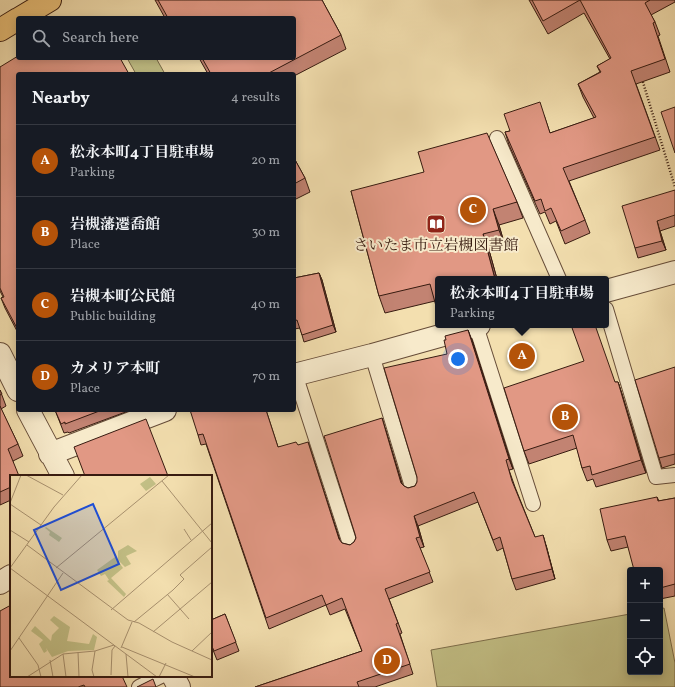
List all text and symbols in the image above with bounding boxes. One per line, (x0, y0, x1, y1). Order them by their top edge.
search box (16, 16, 296, 60)
icon: search (30, 27, 52, 49)
text: Search here (62, 28, 139, 49)
text: Nearby (32, 87, 90, 110)
text: 4 results (231, 89, 280, 107)
text: 松永本町4丁目駐車場 (70, 143, 214, 164)
text: A (40, 152, 50, 170)
text: 20 m (251, 152, 280, 170)
text: Parking (70, 164, 115, 182)
pin: C (460, 195, 486, 225)
library icon: さいたま市立岩槻図書館 (425, 213, 447, 235)
text: 岩槻藩遷喬館 (70, 215, 160, 236)
text: B (41, 224, 49, 242)
text: 30 m (252, 224, 280, 242)
text: Place (70, 236, 100, 254)
place label: さいたま市立岩槻図書館 (353, 236, 519, 257)
popup (435, 276, 609, 328)
text: 松永本町4丁目駐車場 (450, 284, 594, 305)
text: 岩槻本町公民館 (70, 287, 175, 308)
text: C (41, 296, 49, 314)
text: 40 m (251, 296, 280, 314)
text: Parking (450, 305, 495, 323)
text: Public building (70, 308, 156, 326)
pin: A (509, 341, 535, 371)
your location (448, 349, 468, 369)
text: カメリア本町 (70, 359, 160, 380)
text: D (40, 368, 50, 386)
text: 70 m (252, 368, 280, 386)
text: Place (70, 380, 100, 398)
pin: B (552, 402, 578, 432)
inset map (10, 475, 212, 677)
map controls (627, 567, 663, 675)
button: + (627, 567, 663, 603)
button: − (627, 603, 663, 639)
button: locate (627, 639, 663, 675)
pin: D (374, 646, 400, 676)

